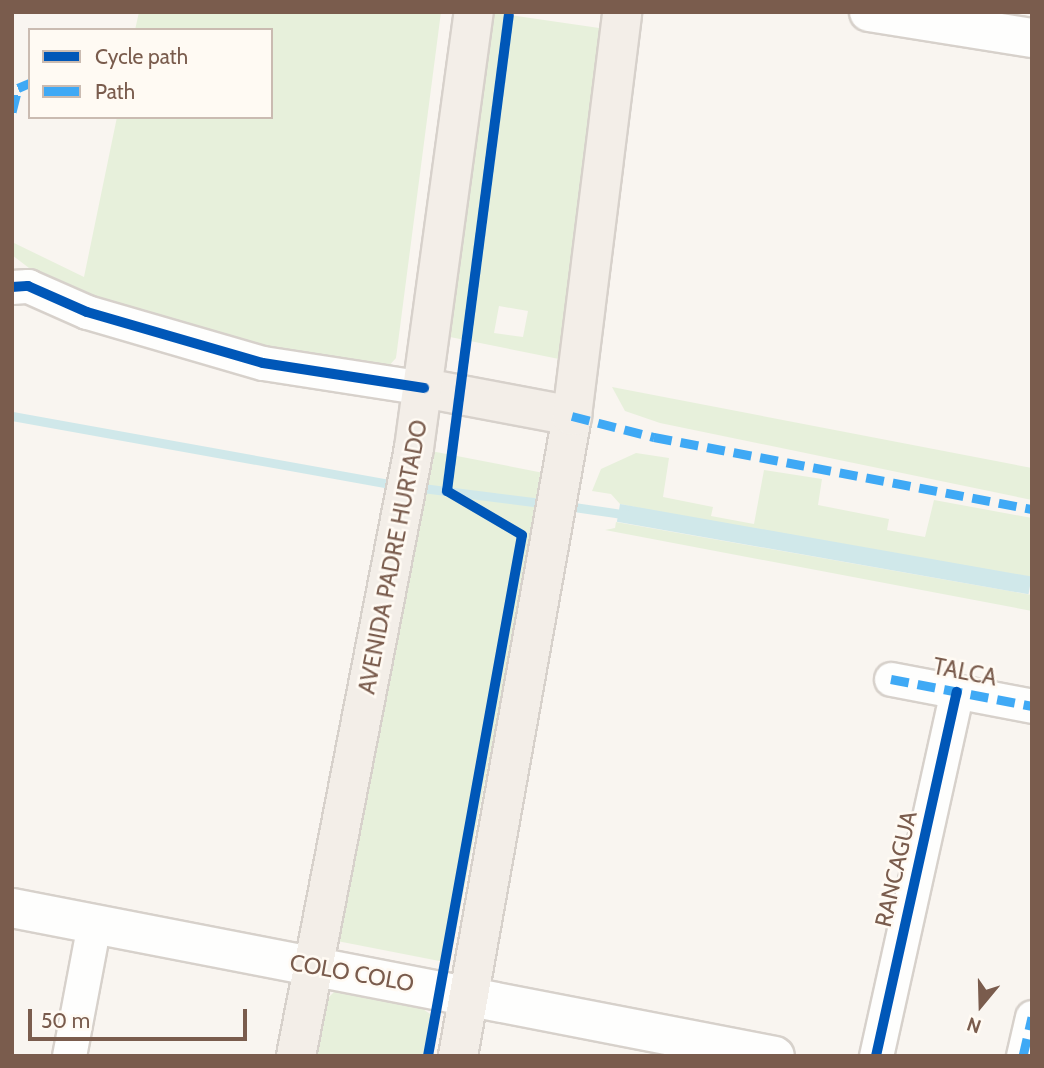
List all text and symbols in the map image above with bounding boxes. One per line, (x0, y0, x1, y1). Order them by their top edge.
legend (28, 28, 273, 119)
text: Cycle path (95, 44, 188, 69)
text: Path (95, 79, 135, 104)
street label: AVENIDA PADRE HURTADO (353, 418, 433, 696)
street label: TALCA (931, 652, 999, 692)
street label: RANCAGUA (869, 808, 923, 930)
street label: COLO COLO (288, 949, 416, 997)
north arrow (946, 970, 1016, 1040)
scale bar (32, 995, 250, 1038)
text: 50 m (41, 1008, 90, 1033)
text: N (964, 1012, 984, 1038)

